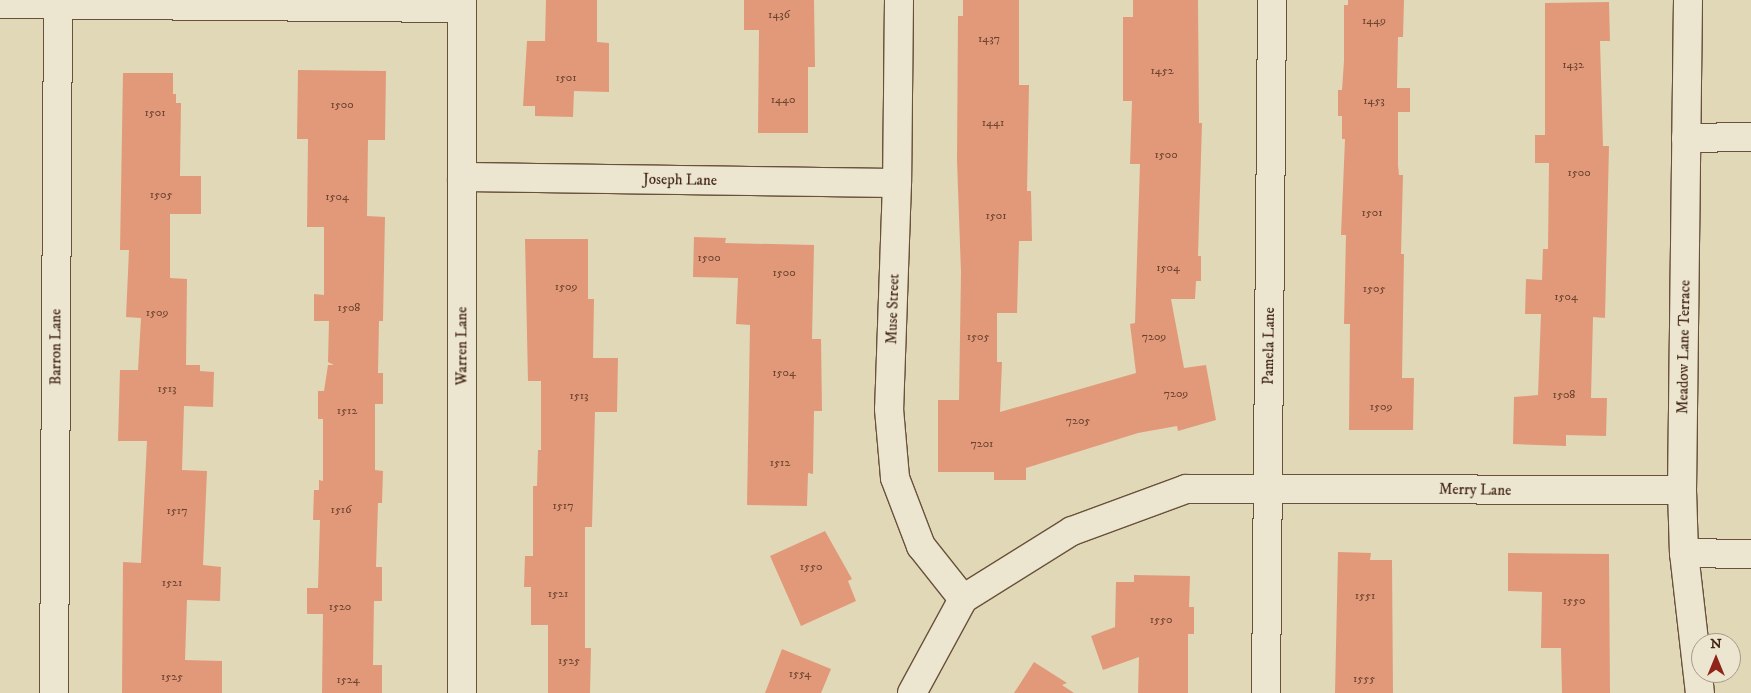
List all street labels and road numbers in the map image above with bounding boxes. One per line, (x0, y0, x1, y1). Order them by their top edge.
street label: Joseph Lane (643, 170, 717, 190)
street label: Muse Street (883, 273, 903, 345)
street label: Meadow Lane Terrace (1674, 280, 1694, 414)
street label: Warren Lane (453, 307, 471, 385)
street label: Pamela Lane (1259, 307, 1279, 385)
street label: Barron Lane (47, 309, 65, 385)
street label: Merry Lane (1439, 480, 1511, 500)

